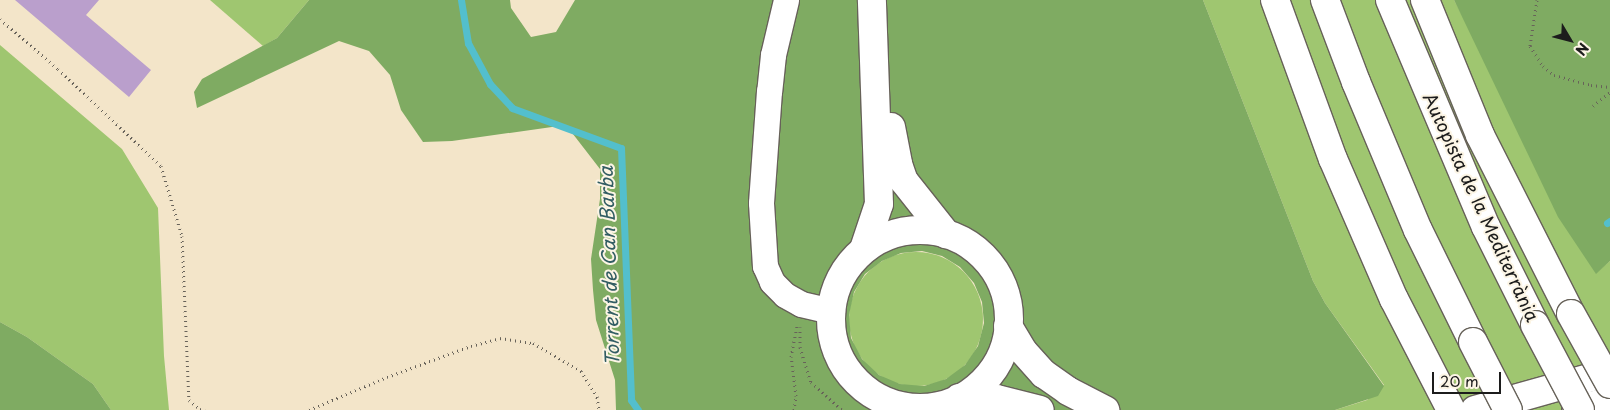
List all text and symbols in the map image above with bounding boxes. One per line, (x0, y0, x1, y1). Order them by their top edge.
north arrow (1545, 15, 1595, 65)
text: N (1571, 39, 1594, 60)
street label: Autopista de la Mediterrània (1418, 89, 1544, 325)
water label: Torrent de Can Barba (594, 165, 624, 367)
scale bar (1435, 362, 1504, 394)
text: 20 m (1440, 369, 1479, 392)

